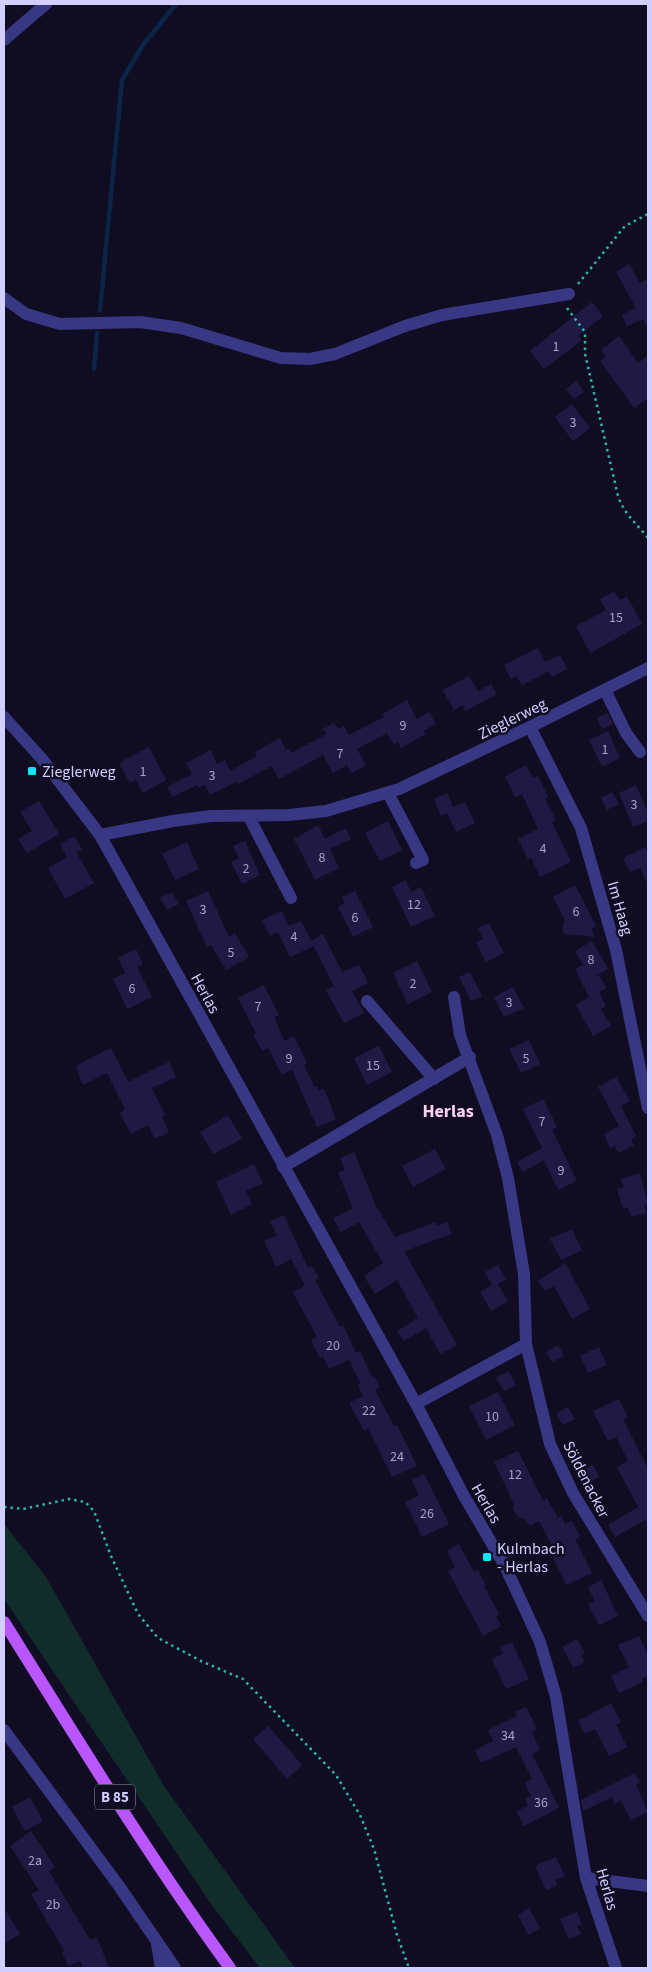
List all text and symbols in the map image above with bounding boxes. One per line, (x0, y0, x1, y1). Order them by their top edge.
house number: 1 (553, 337, 560, 357)
house number: 3 (570, 413, 577, 433)
house number: 15 (609, 608, 623, 628)
street label: Zieglerweg (475, 693, 550, 745)
house number: 9 (400, 716, 407, 736)
house number: 1 (602, 740, 609, 760)
house number: 7 (337, 744, 344, 764)
place label: Zieglerweg (42, 761, 116, 783)
house number: 1 (140, 762, 147, 782)
marker: Zieglerweg (26, 765, 38, 777)
house number: 3 (209, 766, 216, 786)
house number: 3 (631, 795, 638, 815)
house number: 4 (540, 839, 547, 859)
house number: 8 (319, 848, 326, 868)
house number: 2 (243, 859, 250, 879)
street label: Im Haag (602, 879, 638, 938)
house number: 12 (407, 895, 421, 915)
house number: 3 (200, 900, 207, 920)
house number: 6 (573, 902, 580, 922)
house number: 6 (352, 908, 359, 928)
house number: 4 (291, 927, 298, 947)
house number: 5 (228, 943, 235, 963)
house number: 8 (588, 950, 595, 970)
street label: Herlas (185, 969, 225, 1018)
house number: 2 (410, 974, 417, 994)
house number: 6 (129, 979, 136, 999)
house number: 3 (506, 993, 513, 1013)
house number: 7 (255, 997, 262, 1017)
house number: 9 (286, 1049, 293, 1069)
house number: 5 (523, 1049, 530, 1069)
house number: 15 (366, 1056, 380, 1076)
district label: Herlas (422, 1099, 474, 1124)
house number: 7 (539, 1112, 546, 1132)
house number: 9 (558, 1161, 565, 1181)
house number: 20 (326, 1336, 340, 1356)
house number: 22 (362, 1401, 376, 1421)
house number: 10 (485, 1407, 499, 1427)
street label: Söldenacker (557, 1437, 615, 1522)
house number: 24 (390, 1447, 404, 1467)
house number: 12 (508, 1465, 522, 1485)
street label: Herlas (466, 1479, 506, 1528)
house number: 26 (420, 1504, 434, 1524)
place label: Kulmbach - Herlas (497, 1538, 565, 1578)
marker: Kulmbach - Herlas (481, 1551, 493, 1563)
house number: 34 (501, 1726, 515, 1746)
road number: B 85 (95, 1784, 135, 1810)
house number: 36 (534, 1793, 548, 1813)
house number: 2a (28, 1851, 42, 1871)
street label: Herlas (591, 1866, 624, 1913)
house number: 2b (46, 1895, 61, 1915)

